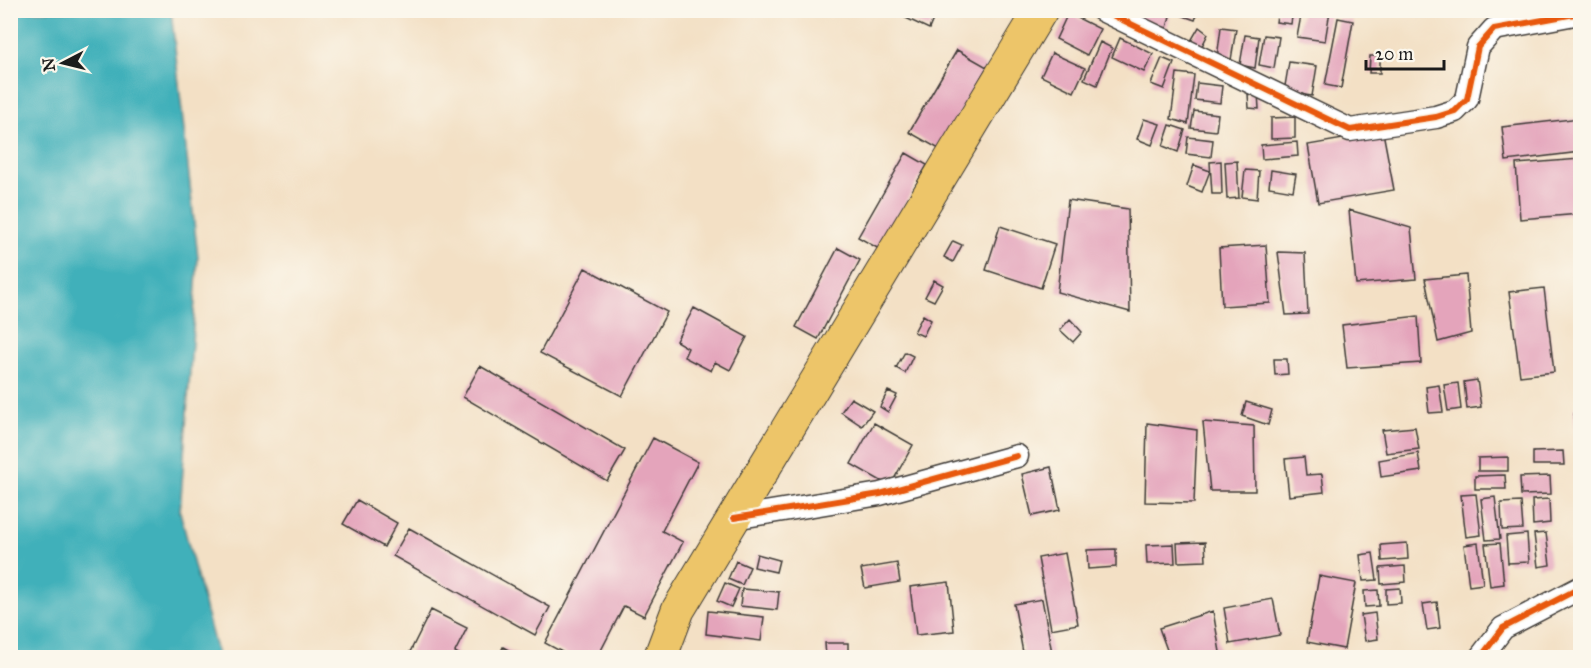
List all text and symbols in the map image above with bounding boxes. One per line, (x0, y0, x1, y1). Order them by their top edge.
north arrow (33, 33, 93, 93)
scale bar (1366, 33, 1444, 71)
text: 20 m (1375, 43, 1413, 65)
text: N (38, 56, 59, 73)

